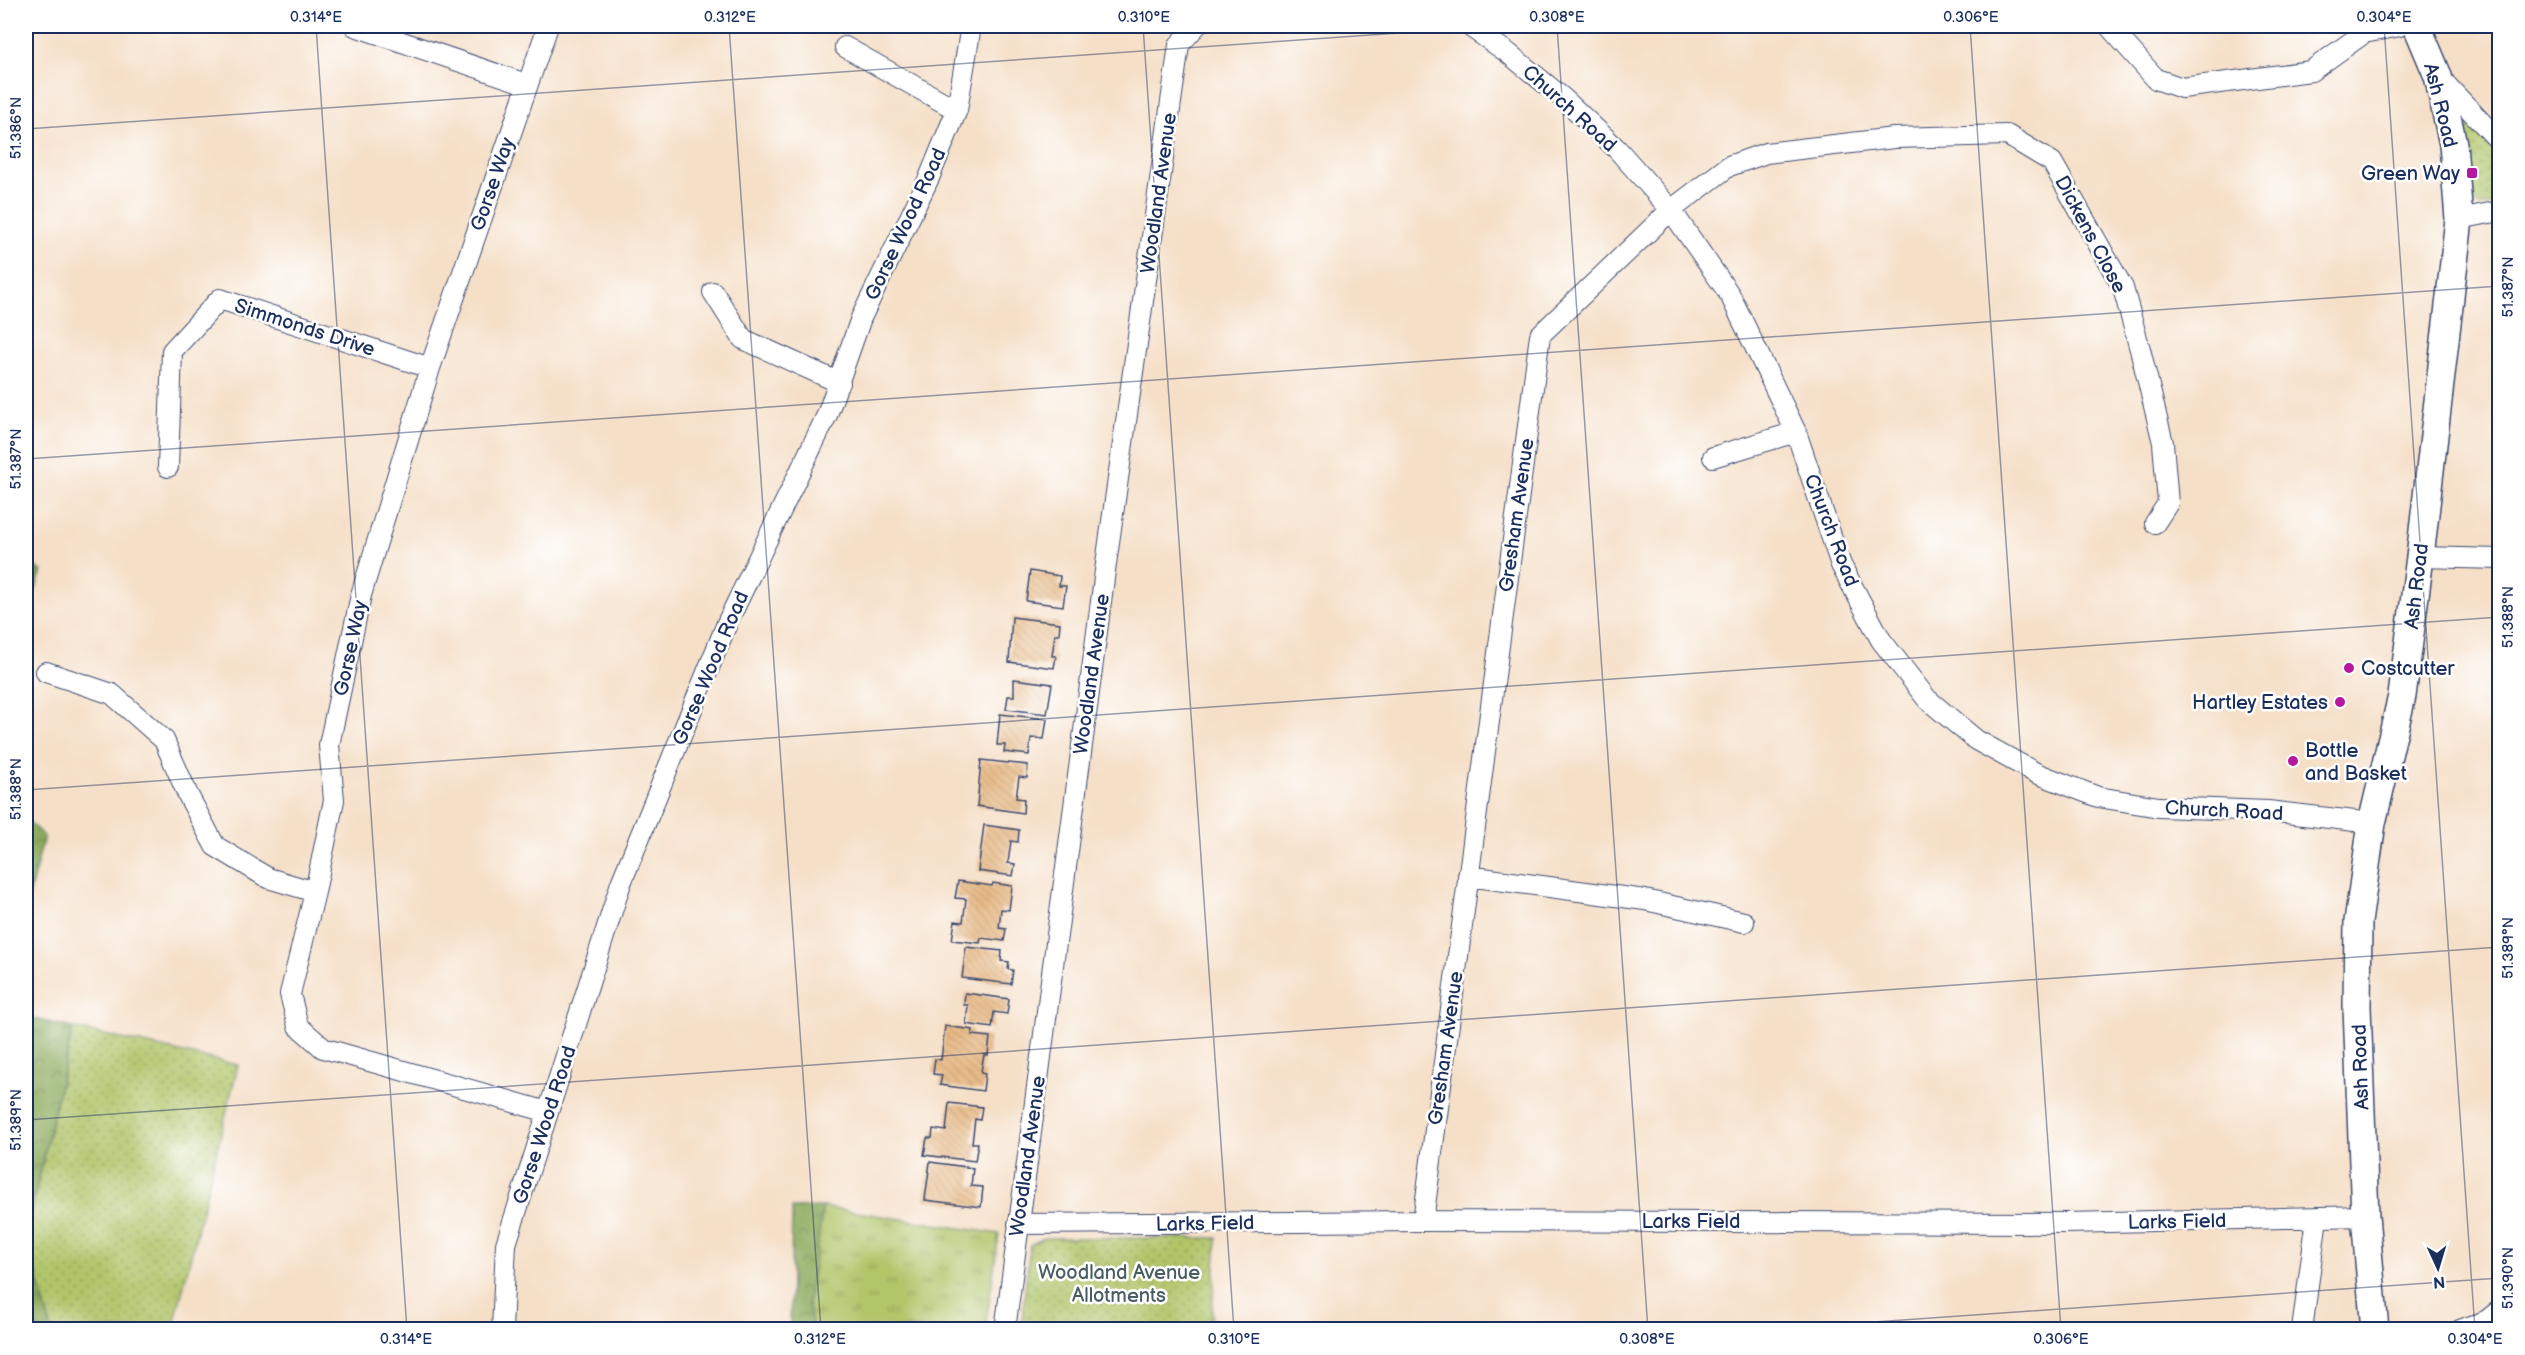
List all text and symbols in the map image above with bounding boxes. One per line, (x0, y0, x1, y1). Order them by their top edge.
text: 0.314°E (290, 8, 342, 27)
text: 0.312°E (704, 8, 756, 27)
text: 0.310°E (1118, 8, 1170, 27)
text: 0.308°E (1529, 8, 1585, 27)
text: 0.306°E (1943, 8, 1999, 27)
text: 0.304°E (2356, 8, 2412, 27)
street label: Church Road (1517, 60, 1621, 157)
street label: Ash Road (2418, 61, 2462, 150)
text: 51.386°N (7, 97, 26, 159)
street label: Woodland Avenue (1136, 111, 1182, 275)
street label: Gorse Way (466, 134, 520, 234)
street label: Gorse Wood Road (860, 145, 952, 304)
place label: Green Way (2361, 162, 2460, 186)
marker: Green Way (2465, 166, 2479, 180)
street label: Dickens Close (2049, 172, 2131, 297)
text: 51.387°N (2499, 257, 2518, 317)
street label: Simmonds Drive (231, 294, 378, 362)
text: 51.387°N (7, 429, 26, 489)
street label: Gresham Avenue (1494, 437, 1540, 594)
street label: Church Road (1799, 471, 1864, 590)
street label: Ash Road (2400, 542, 2434, 630)
text: 51.388°N (2499, 586, 2518, 648)
street label: Gorse Wood Road (668, 588, 754, 749)
street label: Woodland Avenue (1069, 592, 1115, 756)
street label: Gorse Way (329, 598, 373, 698)
place label: Costcutter (2361, 657, 2455, 681)
marker: Costcutter (2342, 661, 2356, 675)
place label: Hartley Estates (2192, 691, 2328, 715)
marker: Hartley Estates (2333, 695, 2347, 709)
place label: Bottle and Basket (2305, 739, 2407, 786)
marker: Bottle and Basket (2286, 754, 2300, 768)
text: 51.388°N (7, 758, 26, 820)
street label: Church Road (2164, 796, 2284, 826)
text: 51.389°N (2499, 917, 2518, 979)
street label: Gresham Avenue (1423, 970, 1469, 1127)
street label: Ash Road (2348, 1023, 2374, 1110)
street label: Gorse Wood Road (508, 1043, 582, 1207)
street label: Woodland Avenue (1005, 1074, 1051, 1238)
text: 51.389°N (7, 1089, 26, 1151)
street label: Larks Field (2127, 1209, 2227, 1235)
street label: Larks Field (1642, 1210, 1740, 1234)
street label: Larks Field (1155, 1211, 1255, 1237)
north arrow (2408, 1238, 2468, 1298)
text: 51.390°N (2499, 1247, 2518, 1309)
park label: Woodland Avenue Allotments (1038, 1261, 1200, 1308)
text: N (2432, 1272, 2446, 1291)
text: 0.314°E (380, 1330, 432, 1349)
text: 0.312°E (794, 1330, 846, 1349)
text: 0.310°E (1208, 1330, 1260, 1349)
text: 0.308°E (1619, 1330, 1675, 1349)
text: 0.306°E (2033, 1330, 2089, 1349)
text: 0.304°E (2447, 1330, 2503, 1349)

